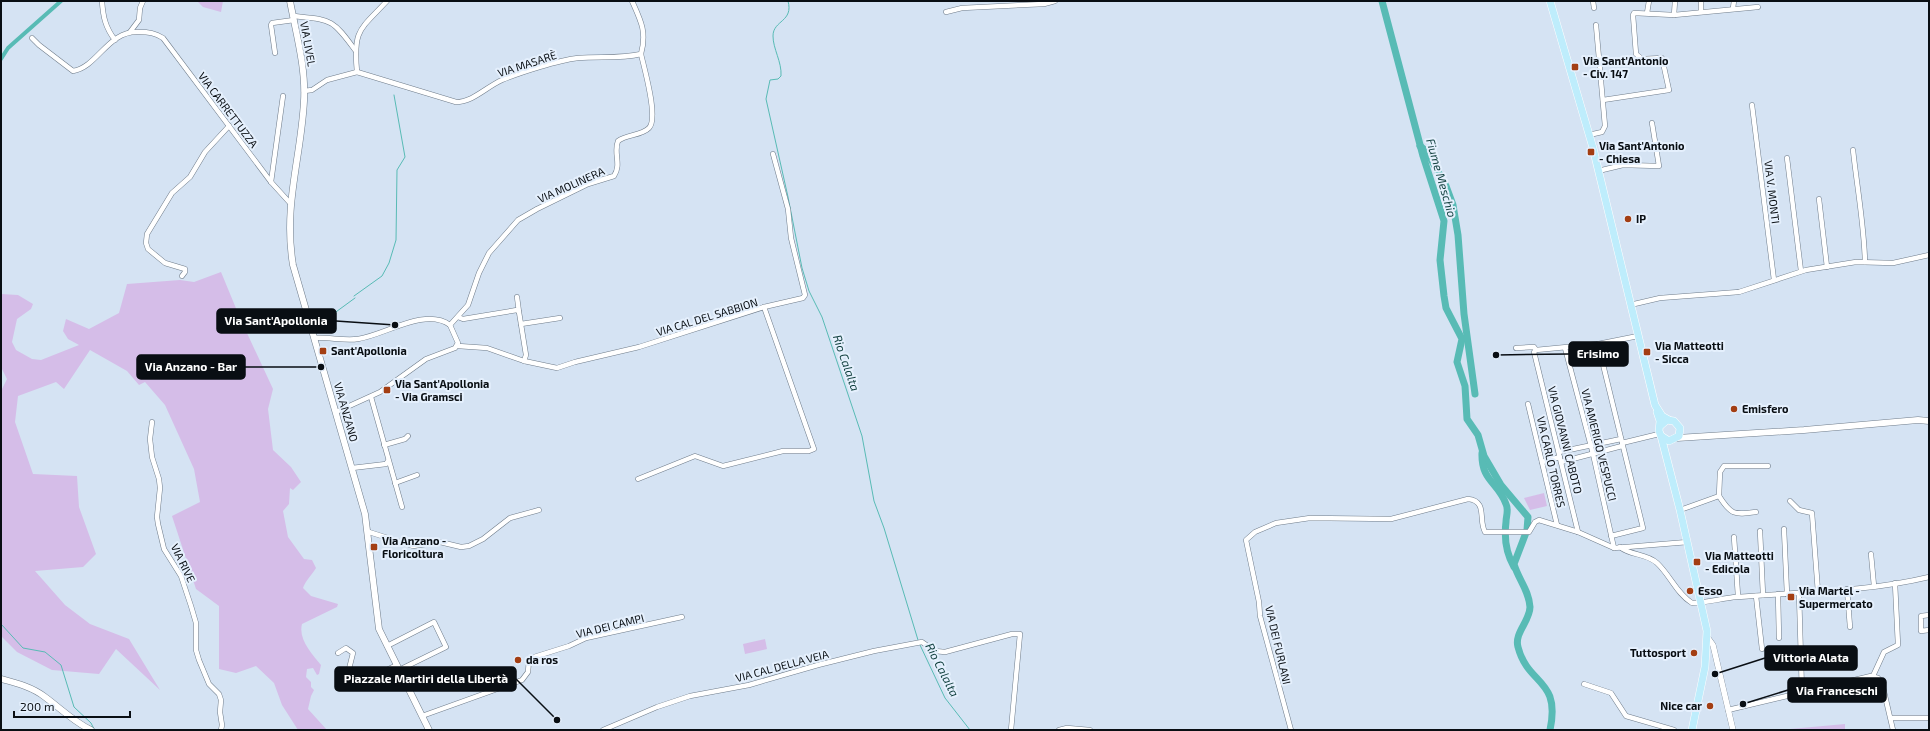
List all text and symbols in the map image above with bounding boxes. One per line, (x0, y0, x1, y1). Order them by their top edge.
street label: VIA LIVEL (298, 20, 319, 68)
street label: VIA MASARÈ (496, 48, 558, 79)
place label: Via Sant'Antonio - Civ. 147 (1583, 54, 1669, 80)
marker: Via Sant'Antonio - Civ. 147 (1570, 62, 1580, 72)
street label: VIA CARRETTUZZA (196, 69, 261, 150)
water label: Fiume Meschio (1424, 137, 1460, 219)
place label: Via Sant'Antonio - Chiesa (1599, 139, 1685, 165)
marker: Via Sant'Antonio - Chiesa (1586, 147, 1596, 157)
street label: VIA V. MONTI (1762, 160, 1783, 224)
street label: VIA MOLINERA (535, 164, 606, 205)
place label: IP (1636, 212, 1646, 225)
marker: IP (1623, 214, 1633, 224)
street label: VIA CAL DEL SABBION (654, 295, 759, 338)
callout: Via Sant'Apollonia (217, 309, 336, 333)
text: Via Sant'Apollonia (225, 313, 328, 327)
water label: Rio Calalta (831, 333, 863, 393)
place label: Via Matteotti - Sicca (1655, 339, 1724, 365)
callout: Erisimo (1569, 342, 1628, 366)
place label: Sant'Apollonia (331, 344, 407, 357)
marker: Sant'Apollonia (318, 346, 328, 356)
text: Erisimo (1577, 346, 1619, 360)
marker: Via Matteotti - Sicca (1642, 347, 1652, 357)
callout: Via Anzano - Bar (137, 355, 245, 379)
text: Via Anzano - Bar (145, 359, 237, 373)
place label: Via Sant'Apollonia - Via Gramsci (395, 377, 489, 403)
street label: VIA ANZANO (332, 381, 361, 443)
marker: Via Sant'Apollonia - Via Gramsci (382, 385, 392, 395)
street label: VIA GIOVANNI CABOTO (1546, 385, 1585, 495)
street label: VIA AMERIGO VESPUCCI (1579, 387, 1620, 502)
place label: Emisfero (1742, 402, 1789, 415)
marker: Emisfero (1729, 404, 1739, 414)
street label: VIA CARLO TORRES (1535, 415, 1568, 509)
place label: Via Anzano - Floricoltura (382, 534, 446, 560)
street label: VIA RIVE (169, 541, 198, 584)
marker: Via Anzano - Floricoltura (369, 542, 379, 552)
place label: Via Matteotti - Edicola (1705, 549, 1774, 575)
marker: Via Matteotti - Edicola (1692, 557, 1702, 567)
place label: Esso (1698, 584, 1723, 597)
place label: Via Martel - Supermercato (1799, 584, 1873, 610)
marker: Esso (1685, 586, 1695, 596)
marker: Via Martel - Supermercato (1786, 592, 1796, 602)
street label: VIA DEI FURLANI (1263, 604, 1294, 686)
street label: VIA DEI CAMPI (575, 611, 645, 640)
water label: Rio Calalta (923, 640, 962, 699)
place label: Tuttosport (1630, 646, 1686, 659)
callout: Vittoria Alata (1765, 646, 1857, 670)
street label: VIA CAL DELLA VEIA (734, 647, 830, 684)
marker: Tuttosport (1689, 648, 1699, 658)
text: Vittoria Alata (1773, 650, 1849, 664)
place label: da ros (526, 653, 558, 666)
marker: da ros (513, 655, 523, 665)
callout: Piazzale Martiri della Libertà (335, 667, 516, 691)
text: Piazzale Martiri della Libertà (344, 671, 508, 685)
callout: Via Franceschi (1788, 678, 1886, 702)
text: Via Franceschi (1796, 683, 1878, 697)
scale bar (14, 693, 130, 719)
text: 200 m (20, 699, 54, 713)
place label: Nice car (1660, 699, 1702, 712)
marker: Nice car (1705, 701, 1715, 711)

